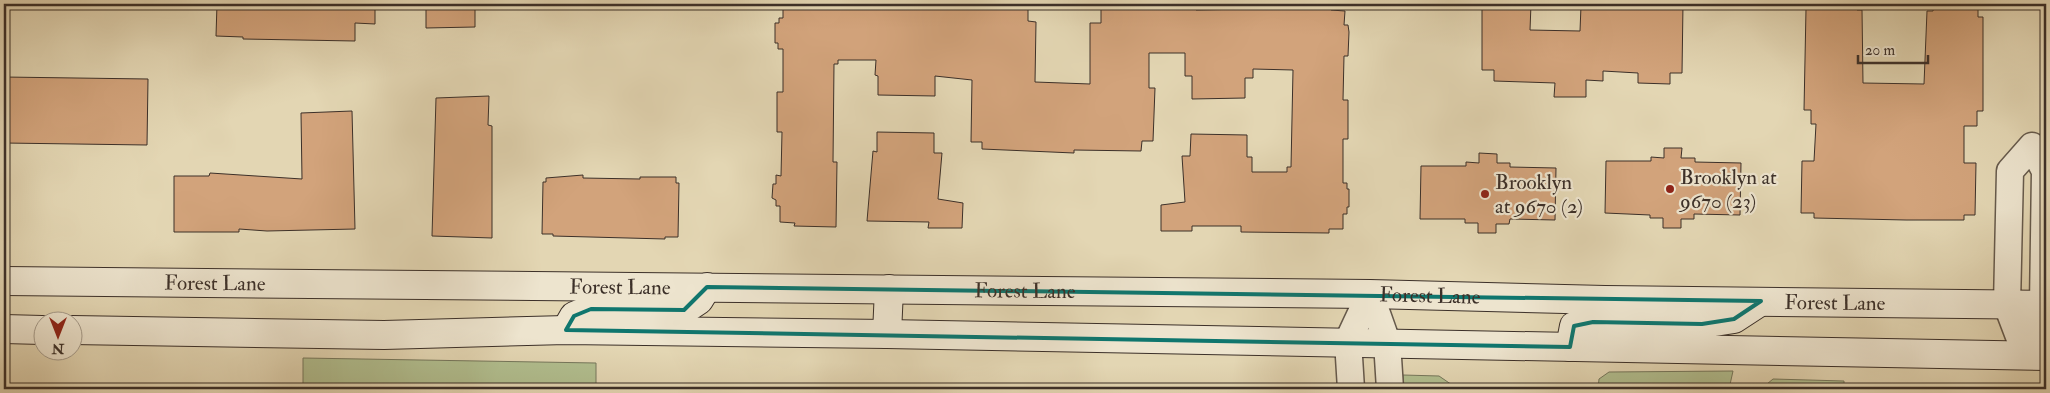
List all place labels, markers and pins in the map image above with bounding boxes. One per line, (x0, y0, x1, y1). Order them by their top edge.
place label: Brooklyn at 9670 (23) (1678, 164, 1777, 215)
place label: Brooklyn at 9670 (2) (1495, 169, 1583, 220)
marker: Brooklyn at 9670 (23) (1664, 183, 1676, 195)
marker: Brooklyn at 9670 (2) (1479, 188, 1491, 200)

